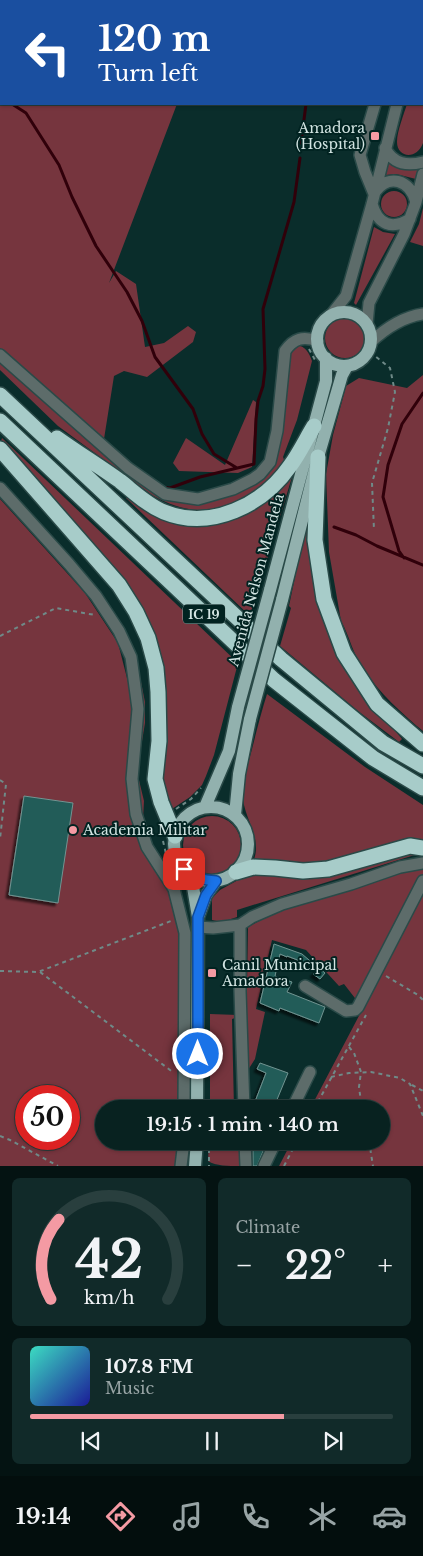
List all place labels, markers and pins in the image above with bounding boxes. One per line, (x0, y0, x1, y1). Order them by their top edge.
place label: Amadora (Hospital) (296, 119, 365, 153)
marker: Amadora (Hospital) (369, 130, 381, 142)
place label: Academia Militar (82, 821, 207, 839)
marker: Academia Militar (67, 824, 79, 836)
pin (163, 848, 205, 890)
place label: Canil Municipal Amadora (221, 956, 337, 990)
marker: Canil Municipal Amadora (206, 967, 218, 979)

